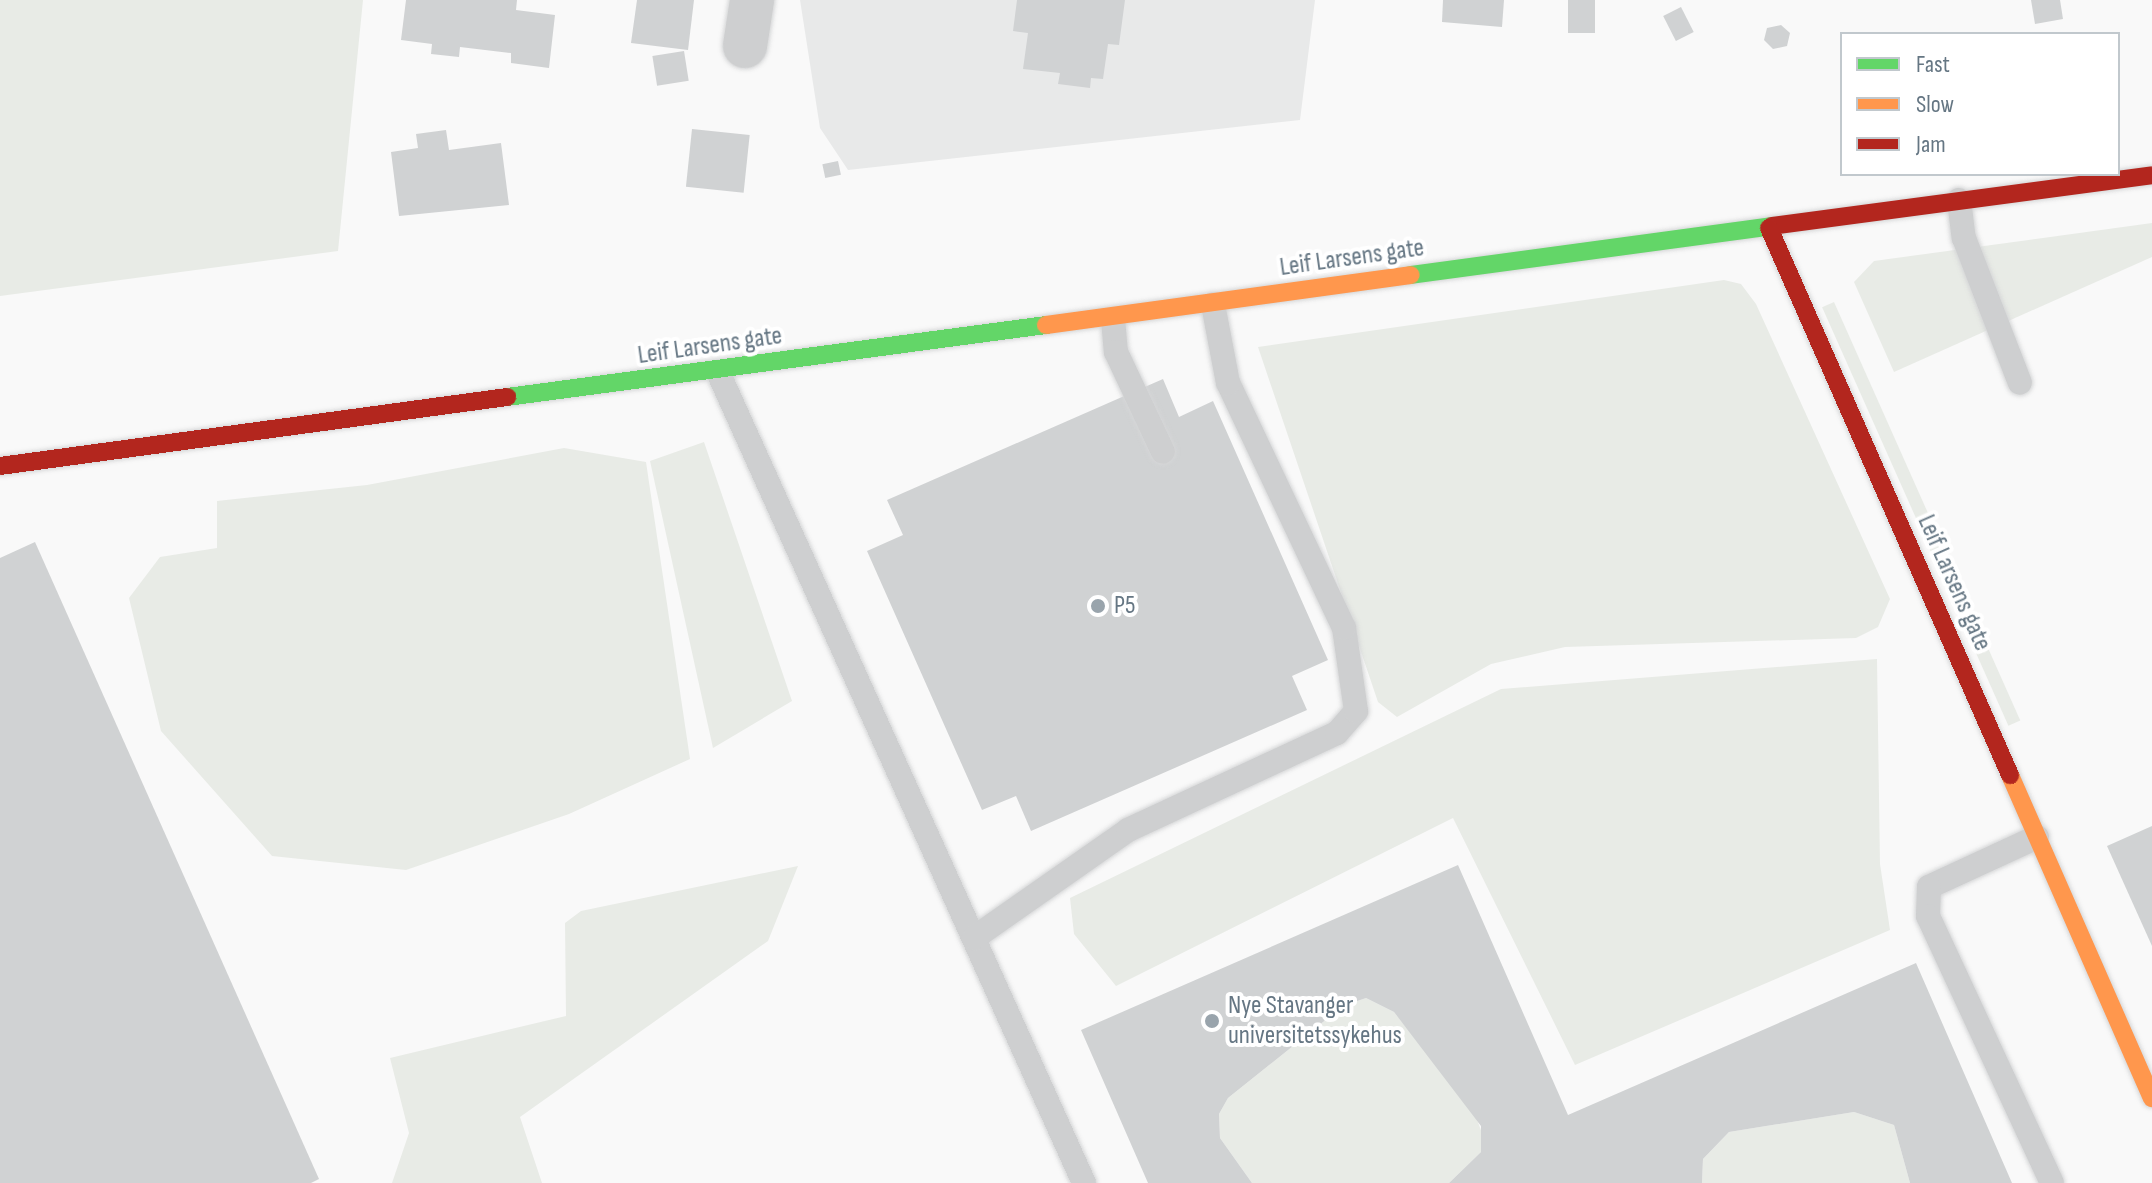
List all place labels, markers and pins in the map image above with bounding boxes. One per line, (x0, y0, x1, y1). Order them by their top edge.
place label: P5 (1114, 590, 1135, 622)
marker: P5 (1089, 597, 1107, 615)
place label: Nye Stavanger universitetssykehus (1228, 990, 1402, 1052)
marker: Nye Stavanger universitetssykehus (1203, 1012, 1221, 1030)

